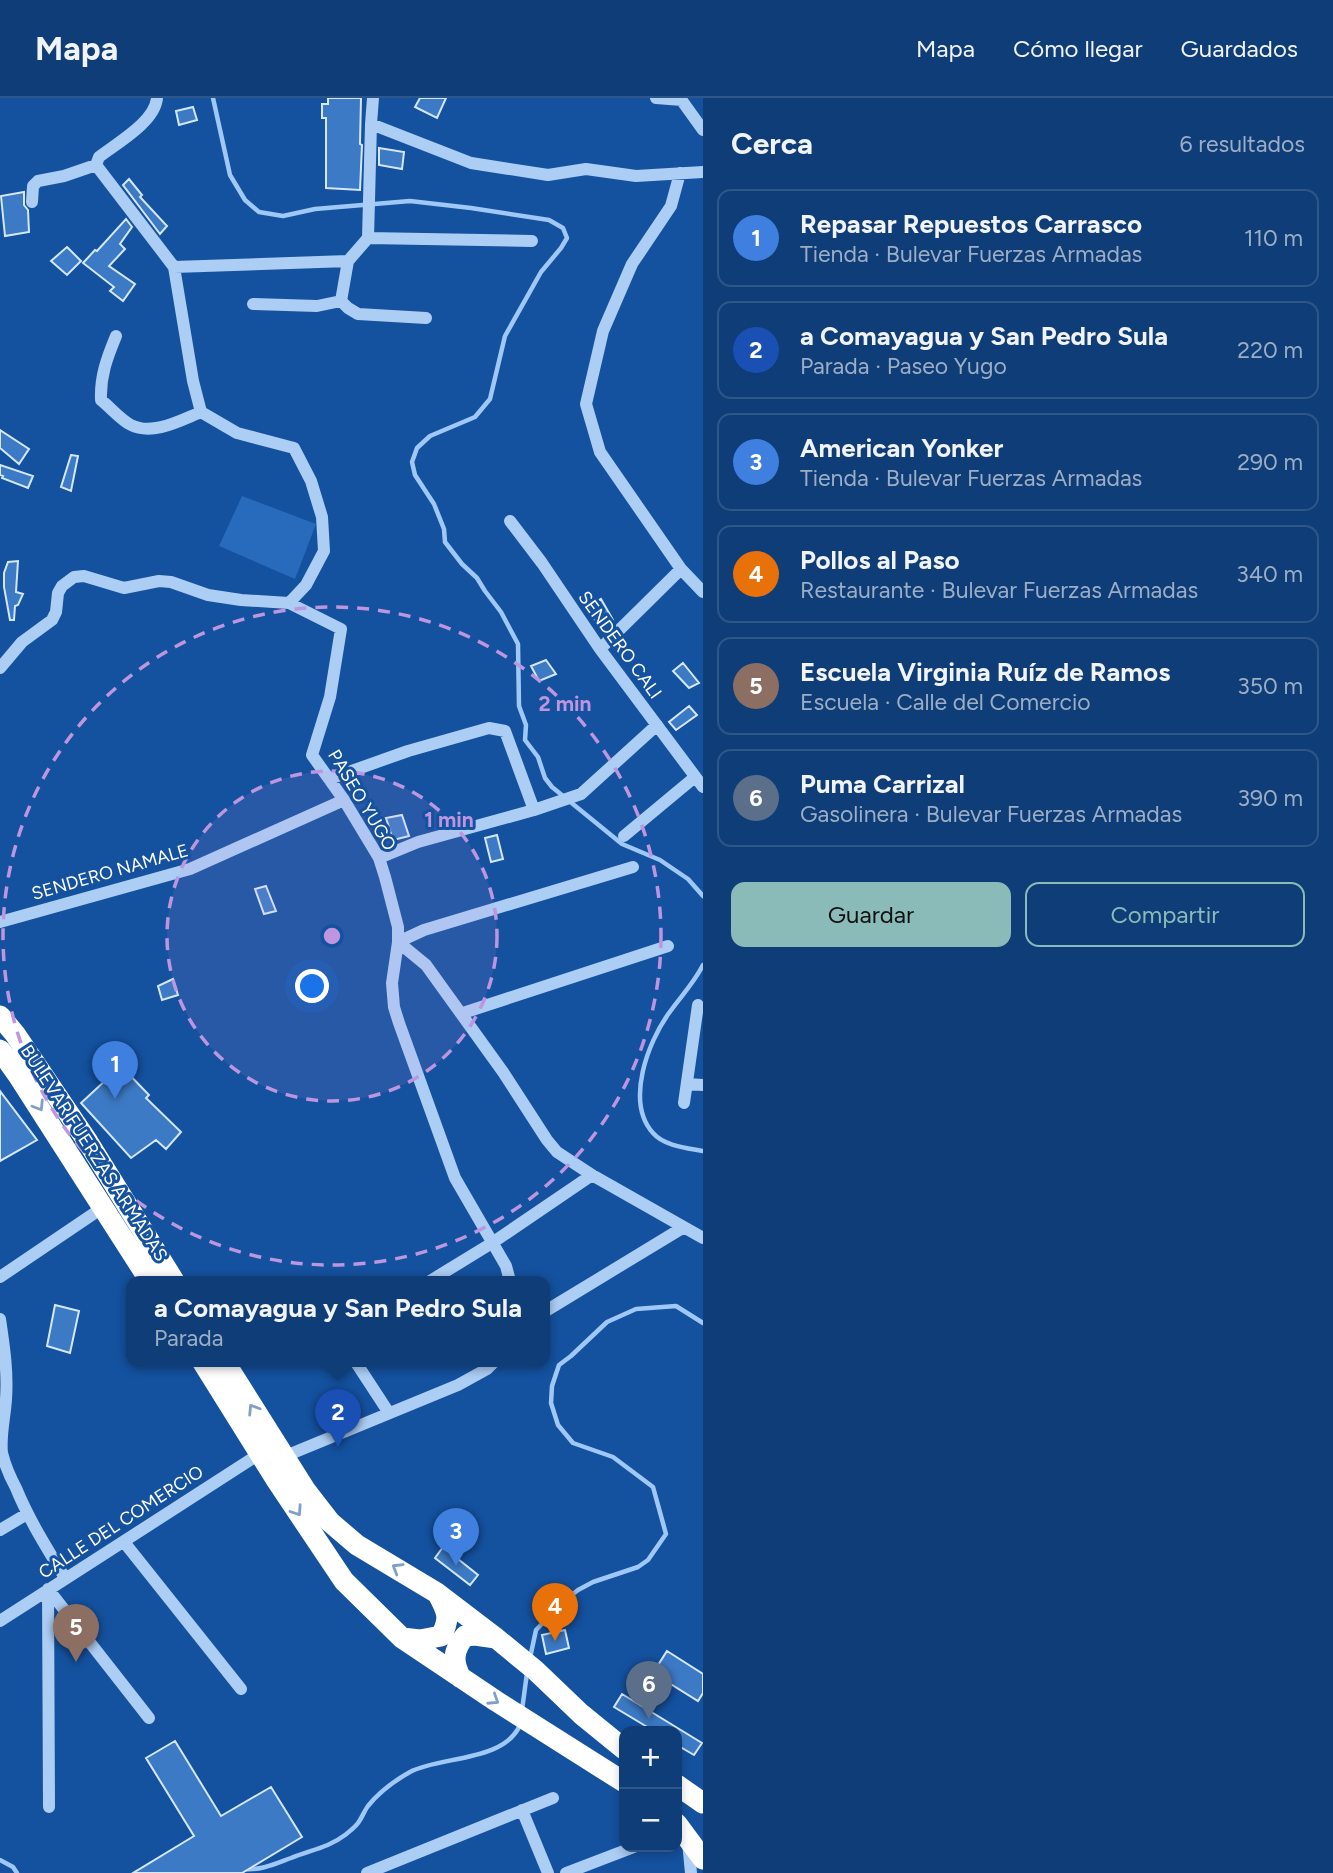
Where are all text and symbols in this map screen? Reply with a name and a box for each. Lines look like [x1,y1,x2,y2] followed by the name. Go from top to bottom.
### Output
[35,29,118,68] text: Mapa
[916,34,975,63] text: Mapa
[1013,34,1143,63] text: Cómo llegar
[1181,34,1298,63] text: Guardados
[731,125,813,162] text: Cerca
[1179,130,1305,158] text: 6 resultados
[800,208,1142,240] text: Repasar Repuestos Carrasco
[751,224,761,252] text: 1
[1244,224,1303,252] text: 110 m
[800,240,1142,268] text: Tienda · Bulevar Fuerzas Armadas
[800,320,1168,352] text: a Comayagua y San Pedro Sula
[749,336,763,364] text: 2
[1237,336,1303,364] text: 220 m
[800,352,1007,380] text: Parada · Paseo Yugo
[800,432,1003,464] text: American Yonker
[750,448,762,476] text: 3
[1237,448,1303,476] text: 290 m
[800,464,1142,492] text: Tienda · Bulevar Fuerzas Armadas
[800,544,960,576] text: Pollos al Paso
[749,560,763,588] text: 4
[1236,560,1303,588] text: 340 m
[800,576,1198,604] text: Restaurante · Bulevar Fuerzas Armadas
[574,587,666,703] street label: SENDERO CALI
[800,656,1170,688] text: Escuela Virginia Ruíz de Ramos
[749,672,763,700] text: 5
[1237,672,1303,700] text: 350 m
[800,688,1091,716] text: Escuela · Calle del Comercio
[539,691,591,716] text: 2 min
[323,745,401,855] street label: PASEO YUGO
[800,768,965,800] text: Puma Carrizal
[749,784,763,812] text: 6
[1237,784,1303,812] text: 390 m
[800,800,1182,828] text: Gasolinera · Bulevar Fuerzas Armadas
[424,807,474,832] text: 1 min
[29,839,191,905] street label: SENDERO NAMALE
[731,882,1011,947] button: Guardar
[1025,882,1305,947] button: Compartir
[320,924,344,948] centre of rings
[295,969,329,1003] your location
[16,1041,172,1265] street label: BULEVAR FUERZAS ARMADAS
[92,1041,138,1099] pin: 1
[30,1099,43,1112] one-way arrow
[126,1276,550,1367] popup
[154,1292,522,1324] text: a Comayagua y San Pedro Sula
[154,1324,224,1352] text: Parada
[315,1389,361,1447] pin: 2
[249,1404,262,1417] one-way arrow
[35,1461,207,1583] street label: CALLE DEL COMERCIO
[289,1503,301,1516] one-way arrow
[433,1508,479,1566] pin: 3
[392,1563,405,1576] one-way arrow
[532,1583,578,1641] pin: 4
[53,1604,99,1662] pin: 5
[626,1661,672,1719] pin: 6
[486,1691,499,1704] one-way arrow
[619,1726,682,1852] map controls
[619,1726,682,1789] button: +
[619,1789,682,1852] button: −

